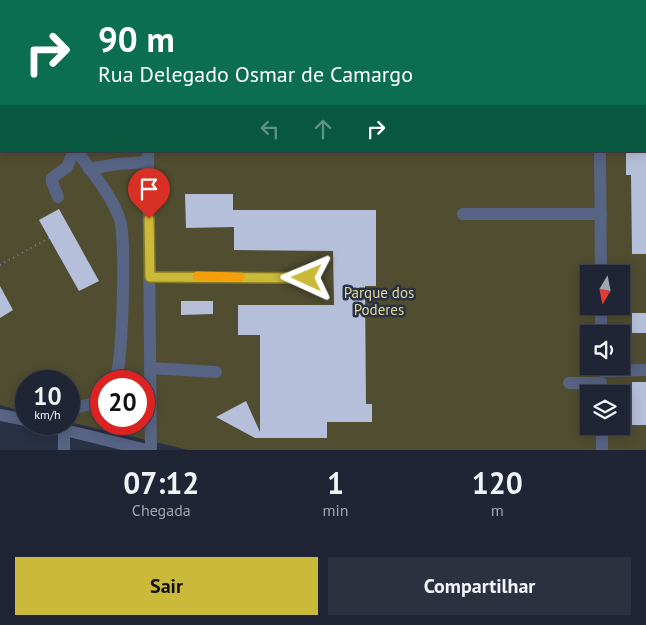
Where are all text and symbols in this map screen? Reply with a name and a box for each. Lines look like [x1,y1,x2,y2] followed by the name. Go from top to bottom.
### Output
[98,16,175,62] text: 90 m
[15,20,80,85] icon: right
[98,60,413,88] text: Rua Delegado Osmar de Camargo
[256,115,284,143] icon: left
[309,115,337,143] icon: ahead
[362,115,390,143] icon: right
[128,168,170,219] pin
[135,175,163,203] icon: arrive
[280,251,332,303] position arrow
[580,265,630,315] north arrow
[580,265,630,435] map controls
[344,283,414,319] park label: Parque dos Poderes
[580,325,630,375] button: sound
[90,370,155,435] speed limit sign: 20
[33,380,62,412] text: 10
[580,385,630,435] button: layers
[34,407,61,422] text: km/h
[123,463,199,502] text: 07:12
[327,463,344,502] text: 1
[472,463,523,502] text: 120
[132,500,191,520] text: Chegada
[323,500,349,520] text: min
[491,500,504,520] text: m
[15,557,318,615] button: Sair
[328,557,631,615] button: Compartilhar

